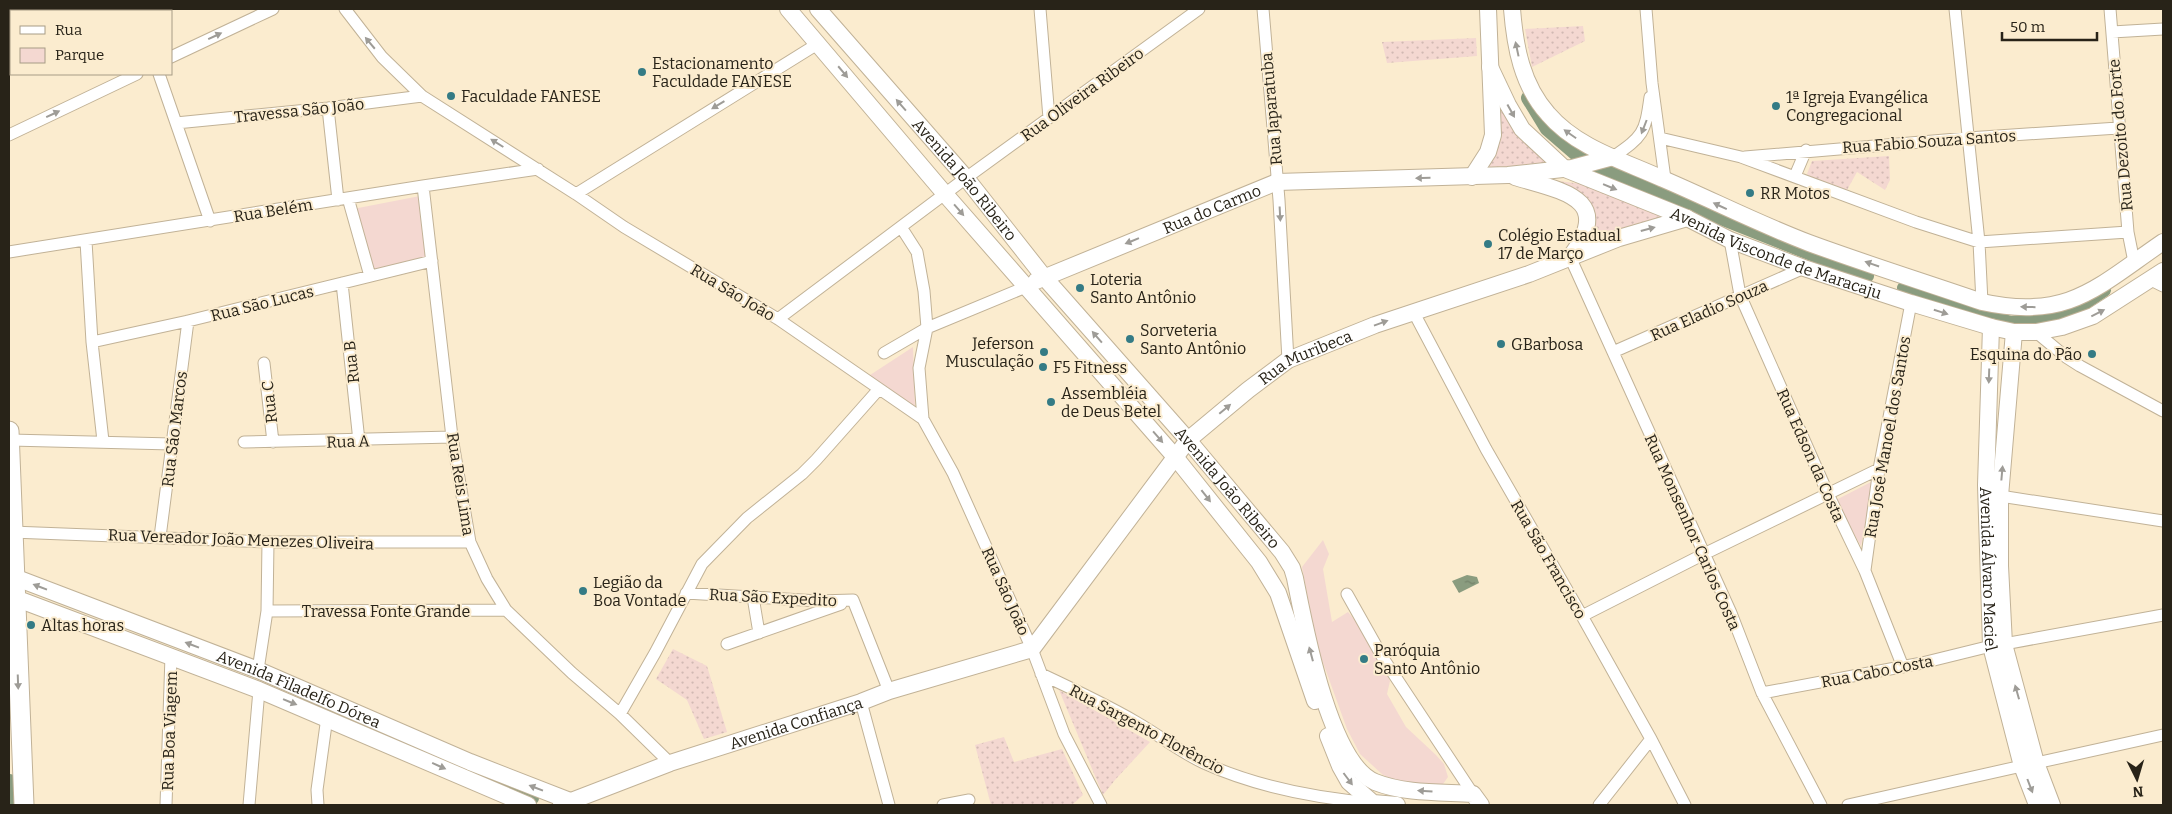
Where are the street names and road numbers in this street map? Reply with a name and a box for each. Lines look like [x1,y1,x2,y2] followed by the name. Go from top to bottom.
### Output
[1017,44,1147,145] street label: Rua Oliveira Ribeiro
[1257,52,1286,166] street label: Rua Japaratuba
[2104,58,2137,212] street label: Rua Dezoito do Forte
[233,94,365,127] street label: Travessa São João
[908,115,1021,245] street label: Avenida João Ribeiro
[1841,126,2017,157] street label: Rua Fabio Souza Santos
[1160,181,1264,238] street label: Rua do Carmo
[232,195,314,226] street label: Rua Belém
[1668,203,1884,303] street label: Avenida Visconde de Maracaju
[687,260,778,325] street label: Rua São João
[1647,276,1771,345] street label: Rua Eladio Souza
[209,282,316,325] street label: Rua São Lucas
[1255,326,1355,389] street label: Rua Muribeca
[1860,335,1915,540] street label: Rua José Manoel dos Santos
[340,340,363,384] street label: Rua B
[158,370,191,488] street label: Rua São Marcos
[258,380,281,424] street label: Rua C
[1773,386,1849,525] street label: Rua Edson da Costa
[1171,423,1284,552] street label: Avenida João Ribeiro
[326,431,371,452] street label: Rua A
[443,431,478,537] street label: Rua Reis Lima
[1641,431,1745,633] street label: Rua Monsenhor Carlos Costa
[1976,487,2001,654] street label: Avenida Álvaro Maciel
[1507,496,1590,622] street label: Rua São Francisco
[108,525,375,554] street label: Rua Vereador João Menezes Oliveira
[978,544,1033,638] street label: Rua São João
[709,585,837,610] street label: Rua São Expedito
[302,602,470,621] street label: Travessa Fonte Grande
[214,646,384,732] street label: Avenida Filadelfo Dórea
[1819,651,1935,692] street label: Rua Cabo Costa
[158,671,181,791] street label: Rua Boa Viagem
[1066,681,1227,778] street label: Rua Sargento Florêncio
[727,693,865,753] street label: Avenida Confiança

